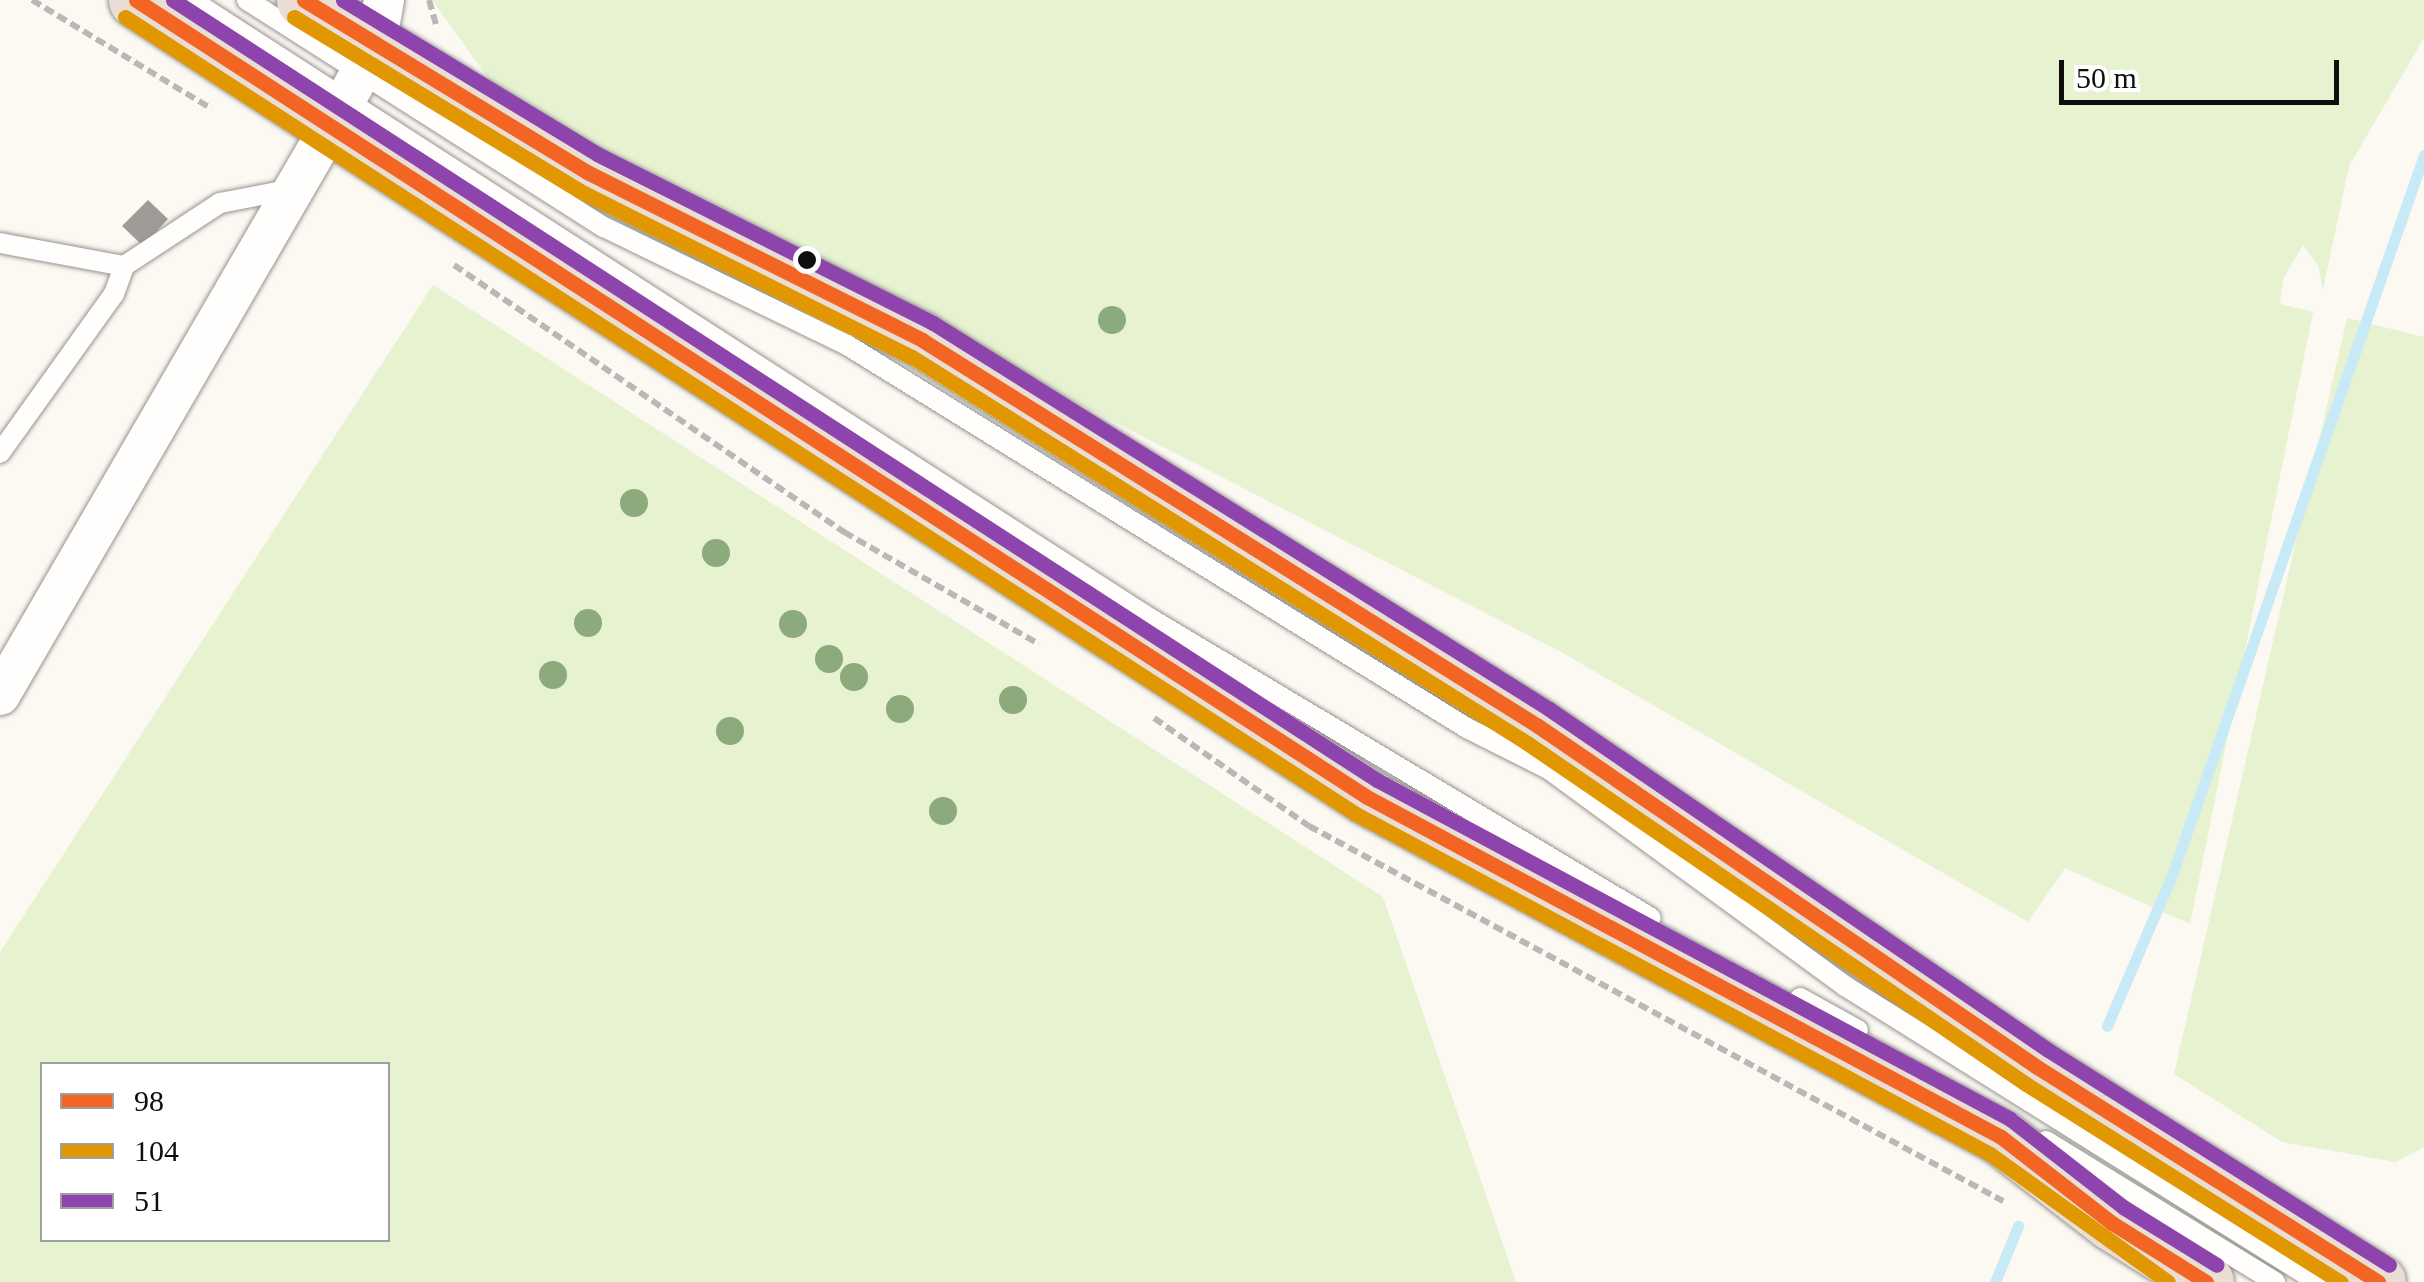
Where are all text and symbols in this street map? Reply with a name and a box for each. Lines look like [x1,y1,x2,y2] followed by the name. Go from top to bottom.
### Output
[2064,40,2344,102] scale bar
[2076,61,2137,94] text: 50 m
[797,250,817,270] unlabelled marker
[40,1062,390,1242] legend
[134,1084,164,1117] text: 98
[134,1134,179,1167] text: 104
[134,1184,164,1217] text: 51

